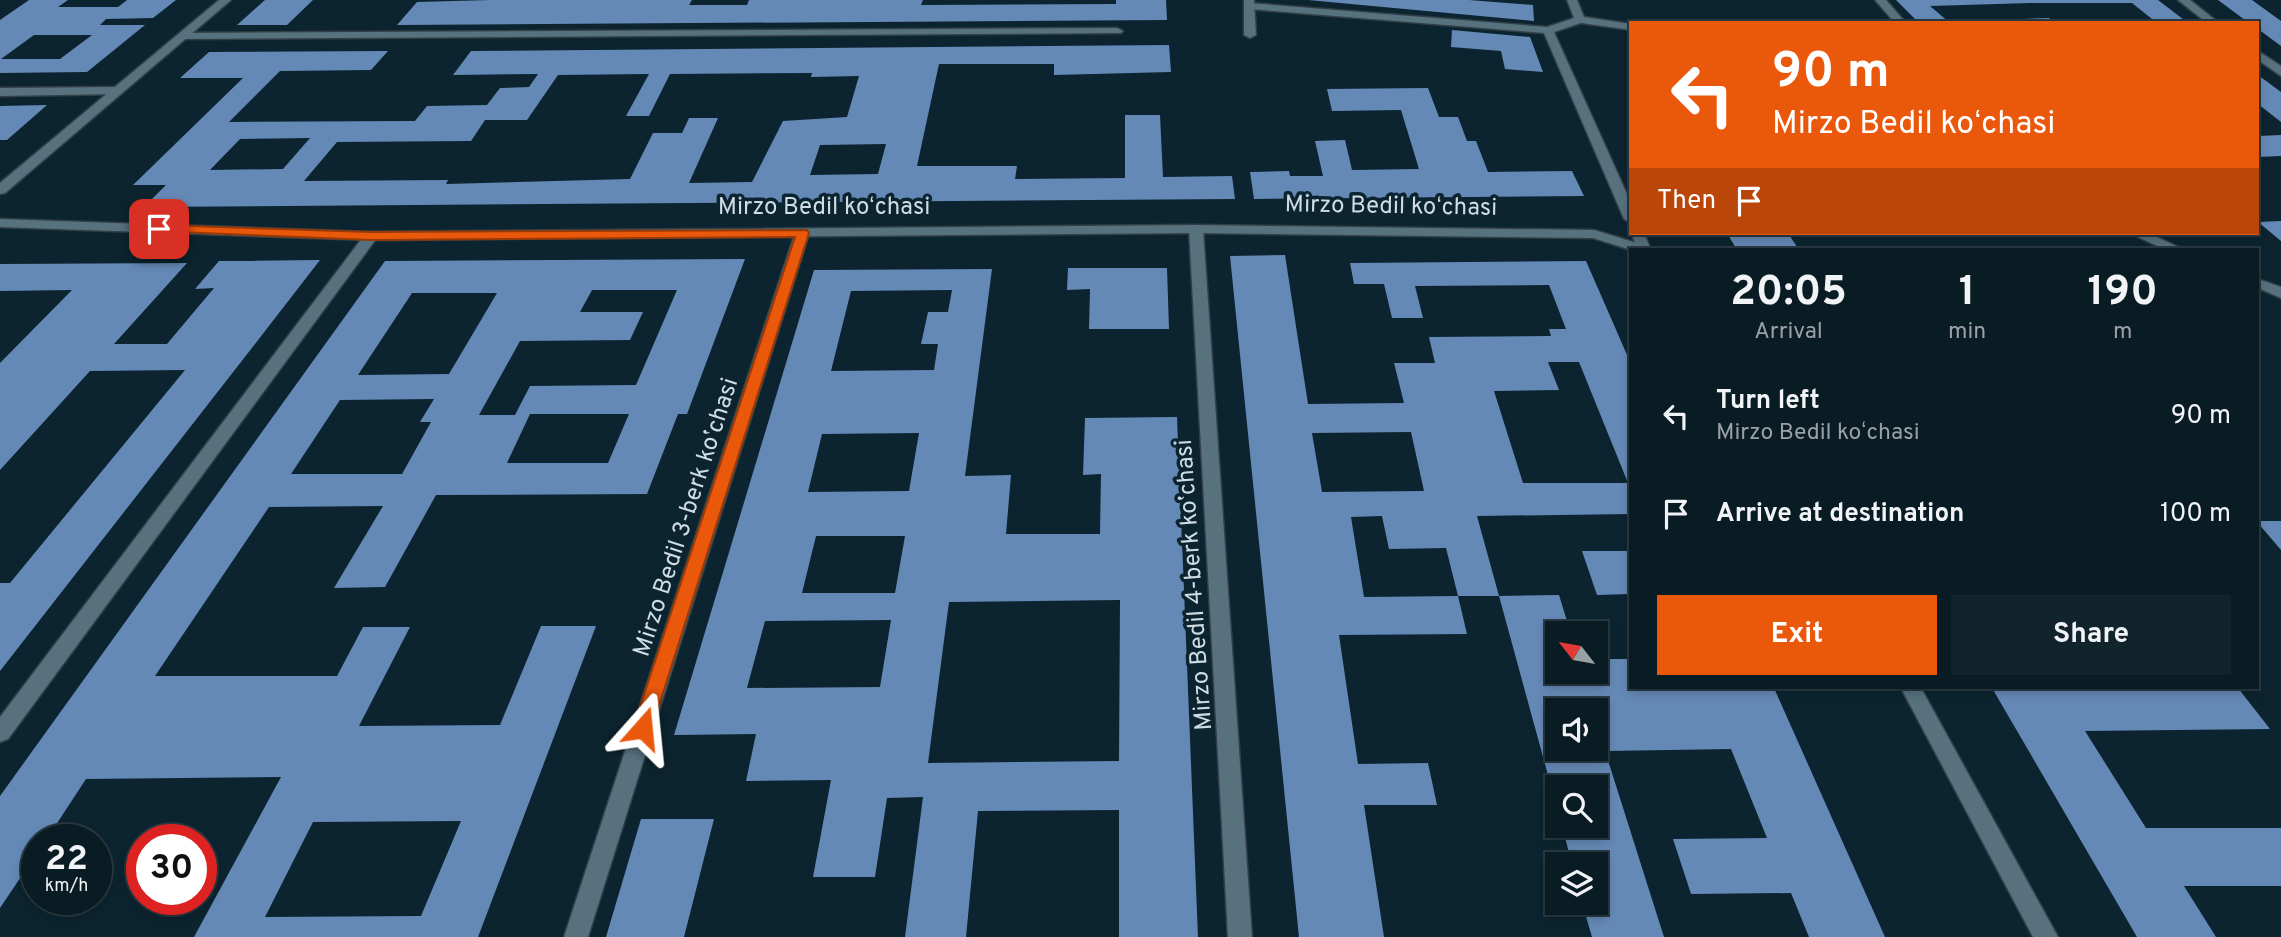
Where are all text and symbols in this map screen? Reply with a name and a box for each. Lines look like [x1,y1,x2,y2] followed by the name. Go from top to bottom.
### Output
[1772,43,1890,105] text: 90 m
[1657,49,1748,140] icon: left
[1772,105,2055,145] text: Mirzo Bedil koʻchasi
[1730,182,1768,220] icon: arrive
[1657,185,1716,218] text: Then
[1284,190,1497,224] street label: Mirzo Bedil koʻchasi
[718,193,930,223] street label: Mirzo Bedil koʻchasi
[129,199,189,259] pin
[140,210,178,248] icon: arrive
[1730,267,1847,320] text: 20:05
[1959,267,1976,320] text: 1
[2087,267,2158,320] text: 190
[1754,318,1823,347] text: Arrival
[1948,318,1986,347] text: min
[2113,318,2132,347] text: m
[628,375,746,661] street label: Mirzo Bedil 3-berk koʼchasi
[1716,385,1820,418] text: Turn left
[1657,397,1695,435] icon: left
[2171,400,2231,433] text: 90 m
[1716,419,1920,448] text: Mirzo Bedil koʻchasi
[1170,438,1220,731] street label: Mirzo Bedil 4-berk koʼchasi
[1657,495,1695,533] icon: arrive
[1716,498,1964,531] text: Arrive at destination
[2160,498,2231,531] text: 100 m
[1657,595,1937,675] button: Exit
[1951,595,2231,675] button: Share
[1545,621,1608,684] north arrow
[1545,621,1608,915] map controls
[606,691,680,765] position arrow
[1545,698,1608,761] button: sound
[1545,775,1608,838] button: search
[126,824,217,915] speed limit sign: 30
[45,838,88,882] text: 22
[1545,852,1608,915] button: layers
[45,875,88,898] text: km/h

